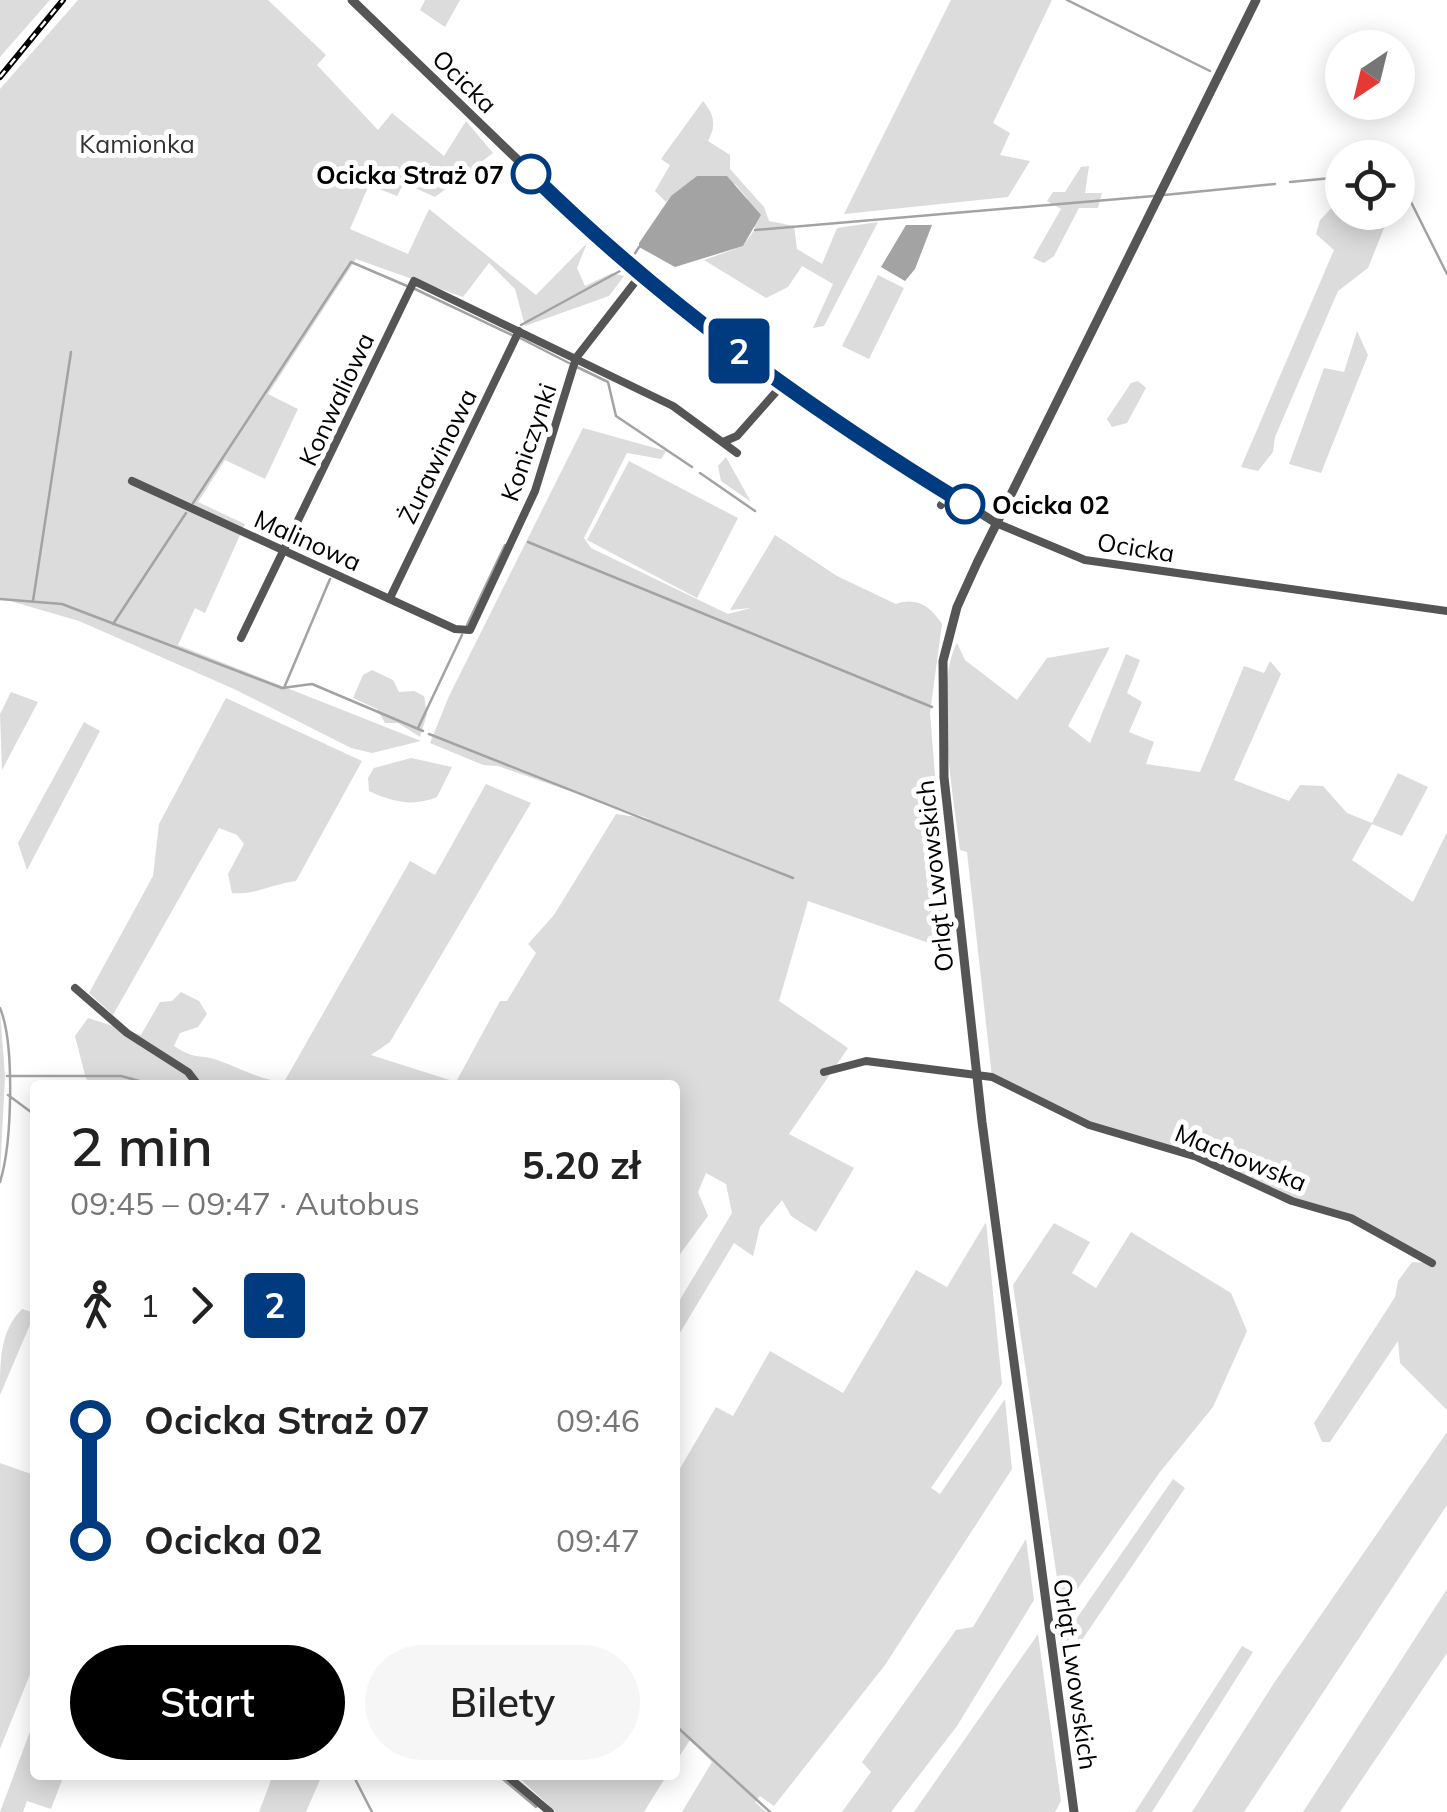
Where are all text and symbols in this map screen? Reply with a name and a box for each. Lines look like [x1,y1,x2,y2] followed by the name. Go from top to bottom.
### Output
[1325,30,1415,120] north arrow
[1325,30,1415,230] map controls
[426,43,504,119] street label: Ocicka
[79,128,195,159] park label: Kamionka
[1325,140,1415,230] button: locate
[512,155,550,193] marker: Ocicka Straż 07
[316,159,504,190] place label: Ocicka Straż 07
[706,318,772,384] line badge: 2
[292,328,380,470] street label: Konwaliowa
[728,329,750,373] text: 2
[493,379,563,505] street label: Koniczynki
[391,384,483,528] street label: Żurawinowa
[946,485,984,523] marker: Ocicka 02
[992,489,1109,520] place label: Ocicka 02
[250,503,366,577] street label: Malinowa
[1095,526,1177,568] street label: Ocicka
[909,779,959,973] street label: Orląt Lwowskich
[70,1111,213,1180] text: 2 min
[1171,1117,1311,1197] street label: Machowska
[522,1141,640,1189] text: 5.20 zł
[70,1183,420,1223] text: 09:45 – 09:47 · Autobus
[70,1278,125,1333] icon: walk
[174,1278,229,1333] icon: forward
[264,1283,285,1327] text: 2
[140,1285,159,1325] text: 1
[144,1396,430,1444] text: Ocicka Straż 07
[556,1400,640,1440] text: 09:46
[144,1516,323,1564] text: Ocicka 02
[556,1520,640,1560] text: 09:47
[1047,1577,1105,1771] street label: Orląt Lwowskich
[70,1645,345,1760] button: Start
[365,1645,640,1760] button: Bilety

